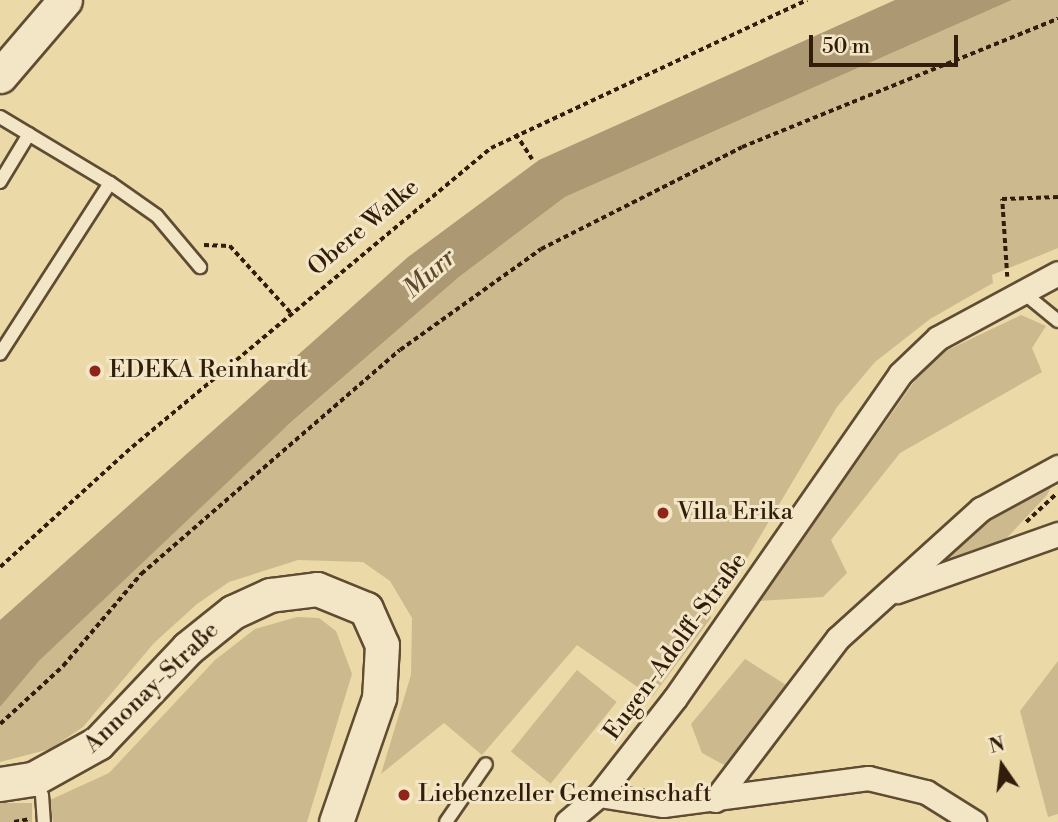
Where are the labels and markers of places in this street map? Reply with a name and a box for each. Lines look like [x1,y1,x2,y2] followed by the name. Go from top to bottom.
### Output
[109,357,308,385] place label: EDEKA Reinhardt
[87,363,103,379] marker: EDEKA Reinhardt
[677,499,793,527] place label: Villa Erika
[655,505,671,521] marker: Villa Erika
[418,781,711,809] place label: Liebenzeller Gemeinschaft
[396,787,412,803] marker: Liebenzeller Gemeinschaft

